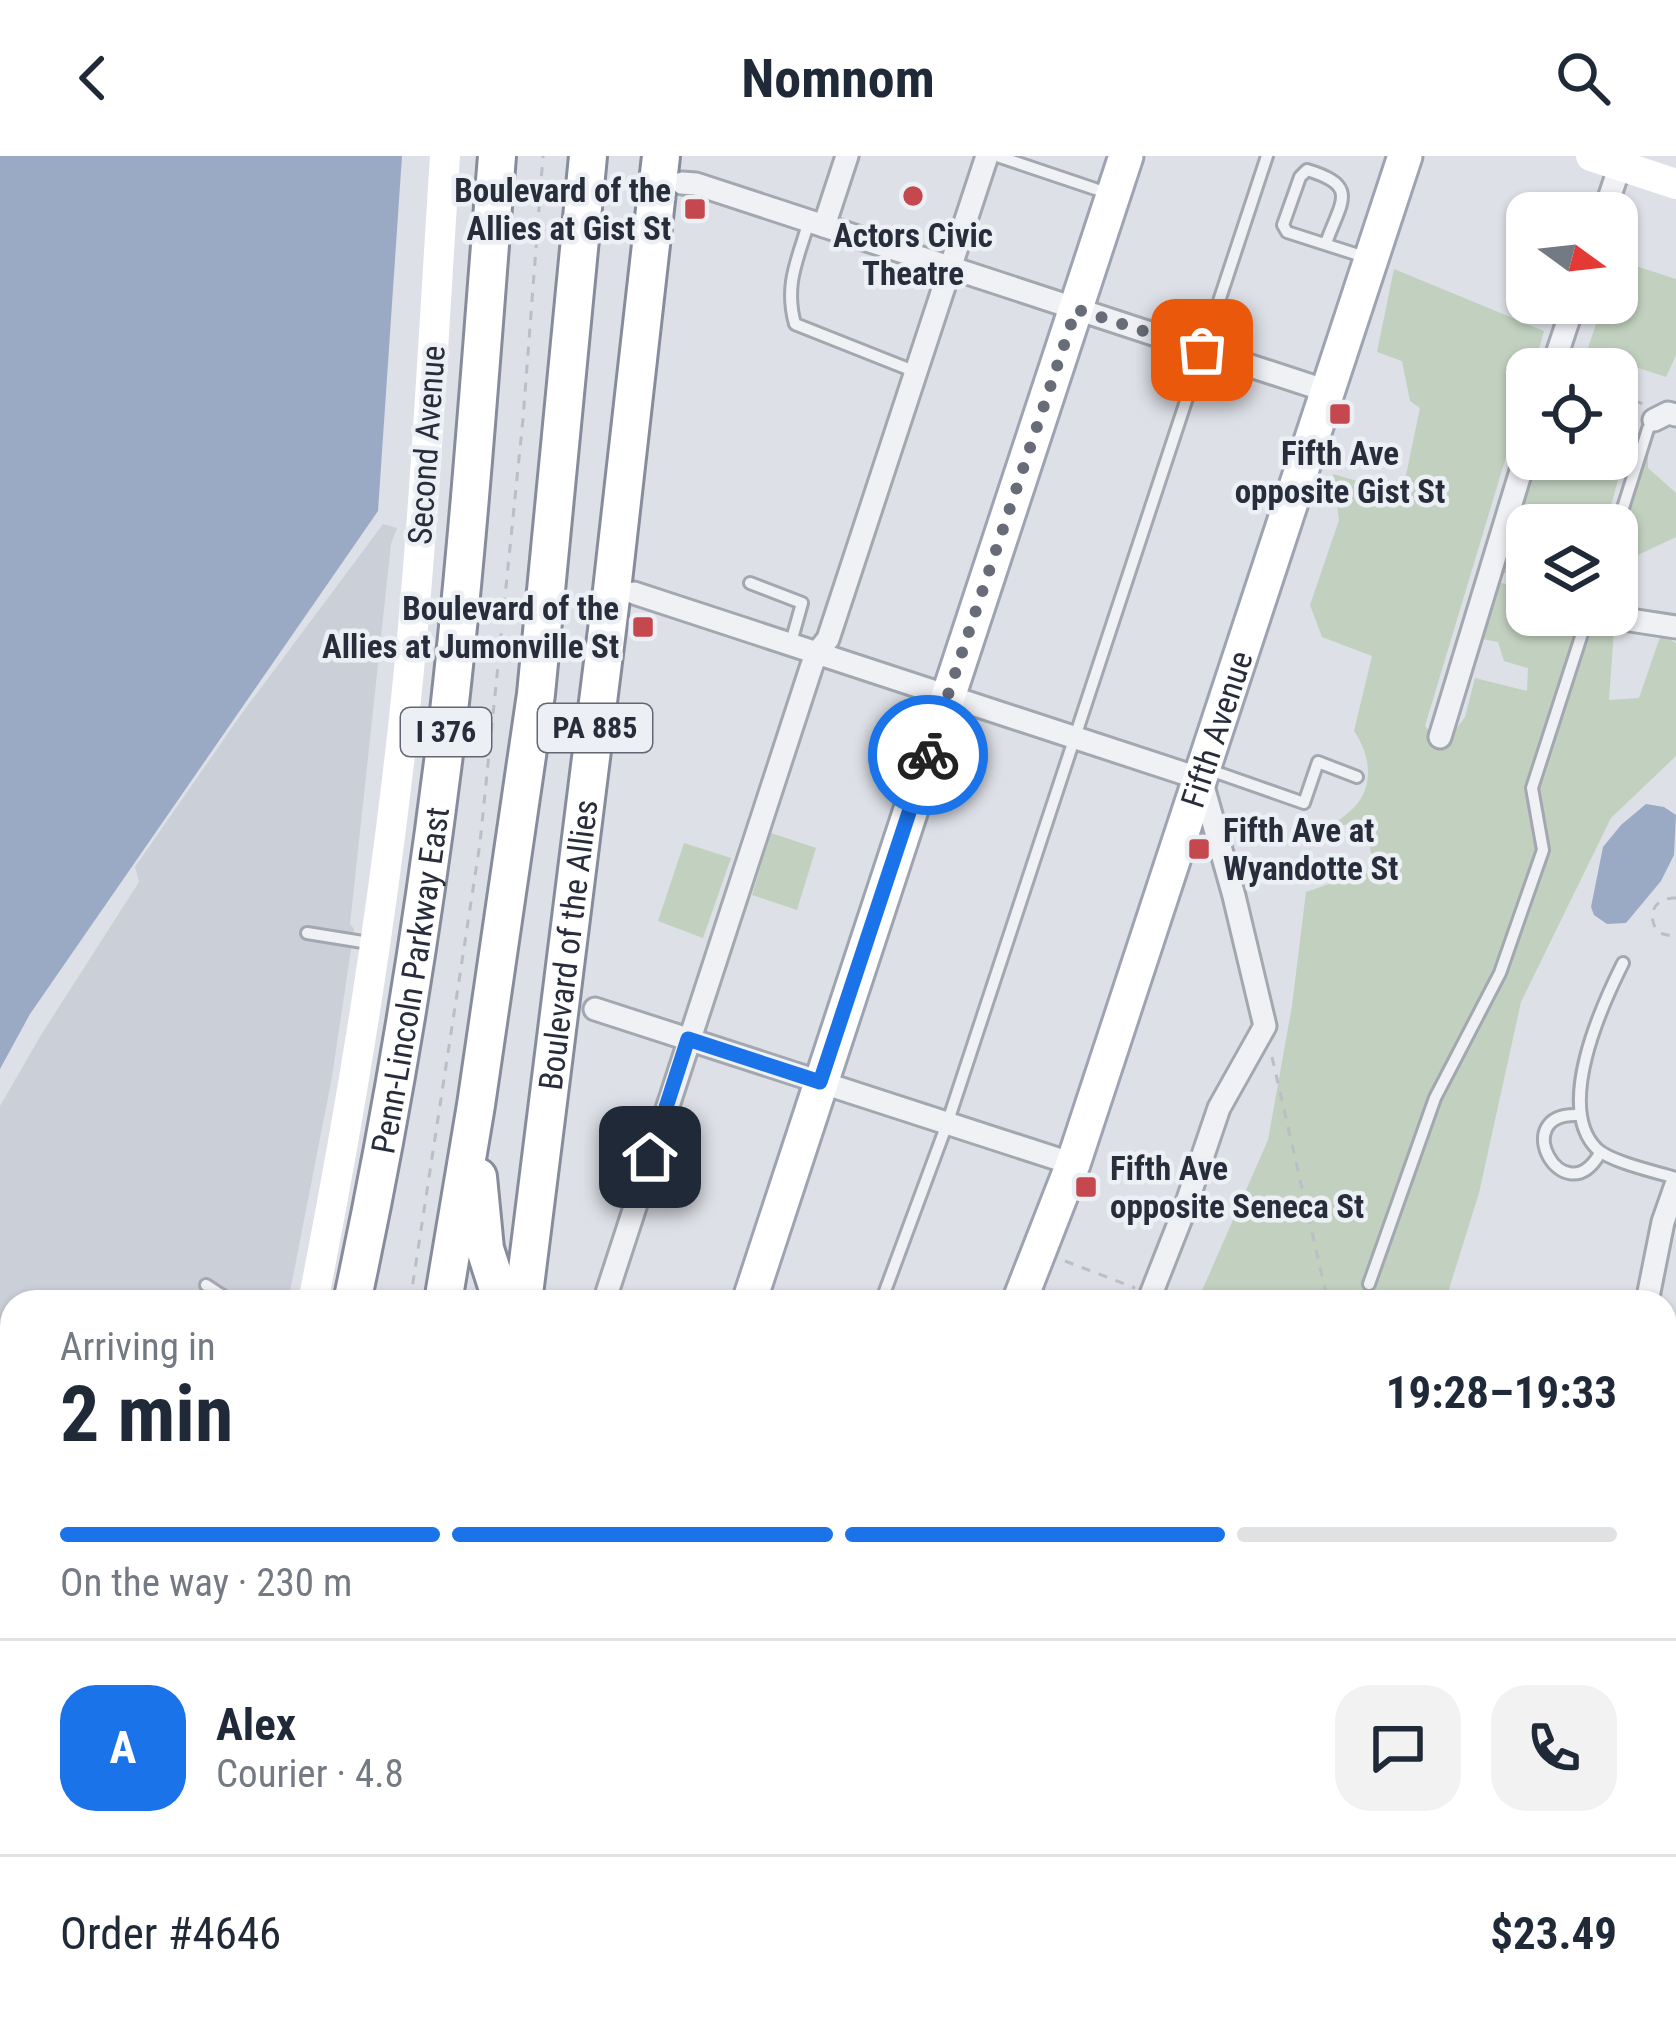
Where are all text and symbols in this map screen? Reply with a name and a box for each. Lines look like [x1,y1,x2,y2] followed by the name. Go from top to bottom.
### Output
[60,45,126,111] icon: back
[1550,45,1616,111] icon: search
[741,47,935,110] text: Nomnom
[454,171,671,248] place label: Boulevard of the Allies at Gist St
[900,183,926,209] marker: Actors Civic Theatre
[1506,192,1638,324] north arrow
[1506,192,1638,636] map controls
[682,196,708,222] marker: Boulevard of the Allies at Gist St
[833,216,993,293] place label: Actors Civic Theatre
[1151,299,1253,401] pin
[1169,317,1235,383] icon: bag
[400,344,453,546] street label: Second Avenue
[1506,348,1638,480] button: locate
[1327,401,1353,427] marker: Fifth Ave opposite Gist St
[1235,434,1445,511] place label: Fifth Ave opposite Gist St
[1506,504,1638,636] button: layers
[322,589,619,666] place label: Boulevard of the Allies at Jumonville St
[630,614,656,640] marker: Boulevard of the Allies at Jumonville St
[1173,646,1261,812] street label: Fifth Avenue
[868,695,988,815] courier
[538,704,652,752] road number: PA 885
[401,708,491,756] road number: I 376
[895,722,961,788] icon: bike
[531,797,606,1092] street label: Boulevard of the Allies
[363,805,457,1157] street label: Penn-Lincoln Parkway East
[1223,811,1398,888] place label: Fifth Ave at Wyandotte St
[1186,836,1212,862] marker: Fifth Ave at Wyandotte St
[599,1106,701,1208] pin
[617,1124,683,1190] icon: home
[1110,1149,1364,1226] place label: Fifth Ave opposite Seneca St
[1073,1174,1099,1200] marker: Fifth Ave opposite Seneca St
[60,1324,216,1370] text: Arriving in
[1386,1366,1617,1419] text: 19:28–19:33
[60,1369,233,1460] text: 2 min
[60,1560,352,1606] text: On the way · 230 m
[1335,1685,1461,1811] button: chat
[1491,1685,1617,1811] button: phone
[216,1698,296,1751] text: Alex
[110,1721,136,1774] text: A
[216,1751,404,1797] text: Courier · 4.8
[60,1907,281,1960] text: Order #4646
[1490,1907,1617,1960] text: $23.49

